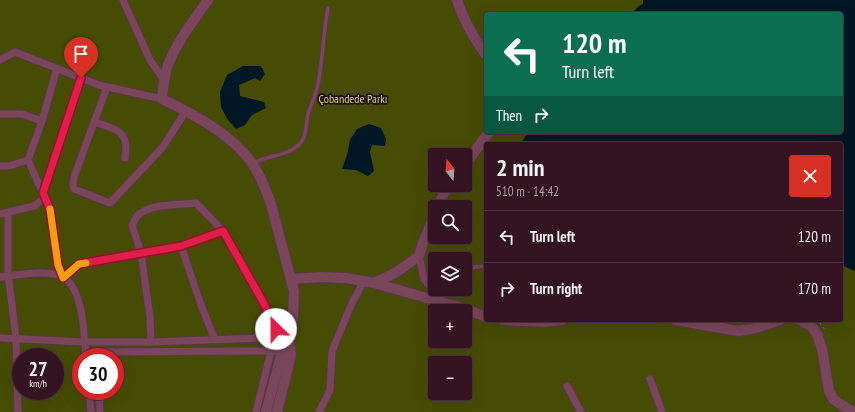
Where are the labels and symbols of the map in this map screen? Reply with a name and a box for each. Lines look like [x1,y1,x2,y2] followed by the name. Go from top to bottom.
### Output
[64,37,98,78] pin
[319,91,387,106] park label: Çobandede Parkı
[428,148,472,192] north arrow
[255,308,297,350] position arrow
[72,348,124,400] speed limit sign: 30

